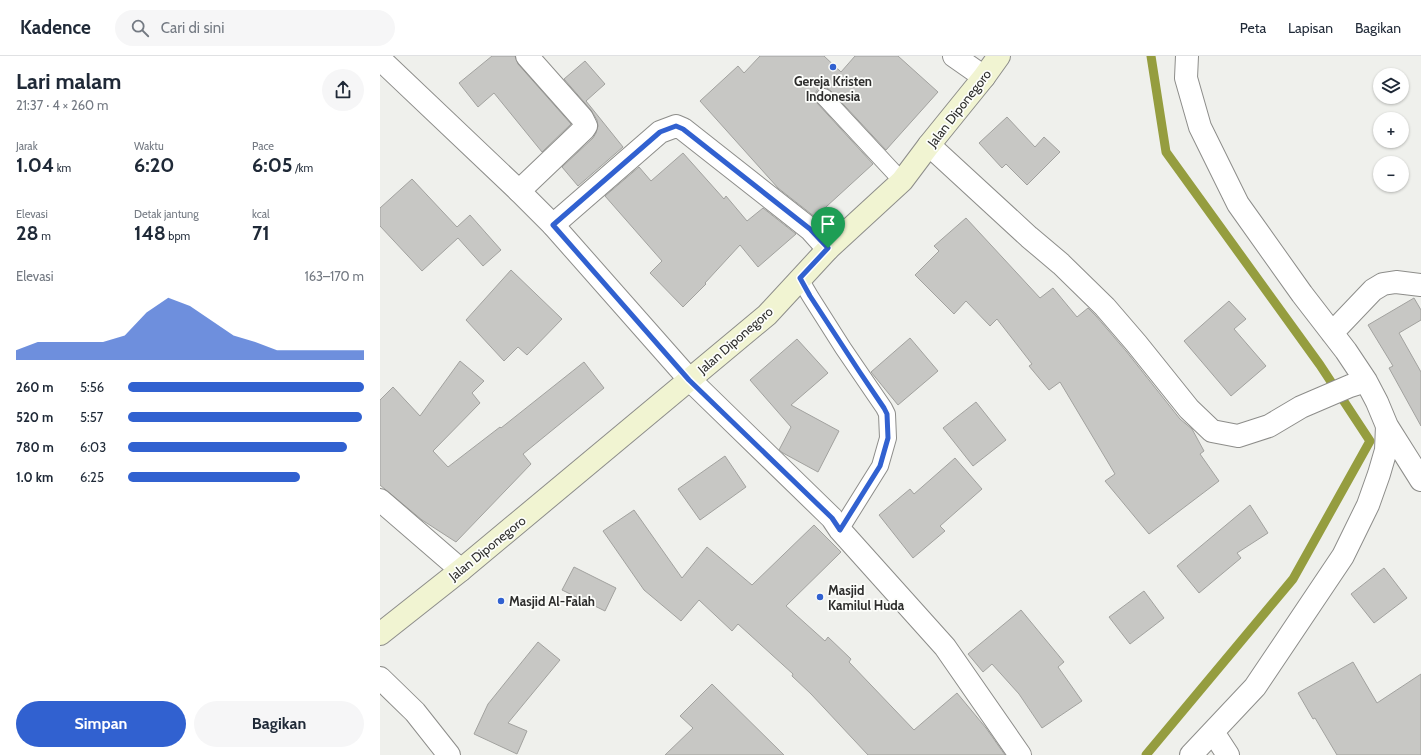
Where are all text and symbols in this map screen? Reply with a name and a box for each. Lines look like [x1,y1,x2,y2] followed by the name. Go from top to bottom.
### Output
[115,10,395,46] search box
[20,16,91,39] text: Kadence
[129,17,151,39] icon: search
[161,19,224,37] text: Cari di sini
[1240,19,1266,37] text: Peta
[1288,19,1333,37] text: Lapisan
[1355,19,1401,37] text: Bagikan
[828,62,838,72] marker: Gereja Kristen Indonesia
[923,66,994,151] street label: Jalan Diponegoro
[16,68,121,95] text: Lari malam
[1373,68,1409,192] map controls
[1373,68,1409,104] button: layers
[322,69,364,111] button: share
[794,73,872,104] place label: Gereja Kristen Indonesia
[16,97,109,113] text: 21:37 · 4 × 260 m
[1373,112,1409,148] button: +
[16,139,38,153] text: Jarak
[134,139,164,153] text: Waktu
[252,139,274,153] text: Pace
[16,153,54,177] text: 1.04
[134,153,174,177] text: 6:20
[252,153,293,177] text: 6:05
[1373,156,1409,192] button: −
[54,161,71,175] text: km
[293,161,313,175] text: /km
[16,207,48,221] text: Elevasi
[134,207,199,221] text: Detak jantung
[252,207,270,221] text: kcal
[811,207,845,248] pin
[817,213,839,235] icon: arrive
[16,221,39,245] text: 28
[134,221,166,245] text: 148
[252,221,270,245] text: 71
[39,229,51,243] text: m
[166,229,190,243] text: bpm
[16,268,54,284] text: Elevasi
[304,268,364,284] text: 163–170 m
[693,303,776,378] street label: Jalan Diponegoro
[16,379,54,395] text: 260 m
[80,379,104,395] text: 5:56
[16,409,53,425] text: 520 m
[80,409,103,425] text: 5:57
[16,439,54,455] text: 780 m
[80,439,106,455] text: 6:03
[16,469,53,485] text: 1.0 km
[80,469,104,485] text: 6:25
[445,512,529,584] street label: Jalan Diponegoro
[828,582,905,613] place label: Masjid Kamilul Huda
[815,592,825,602] marker: Masjid Kamilul Huda
[509,593,595,609] place label: Masjid Al-Falah
[496,596,506,606] marker: Masjid Al-Falah
[16,701,186,747] button: Simpan
[194,701,364,747] button: Bagikan

